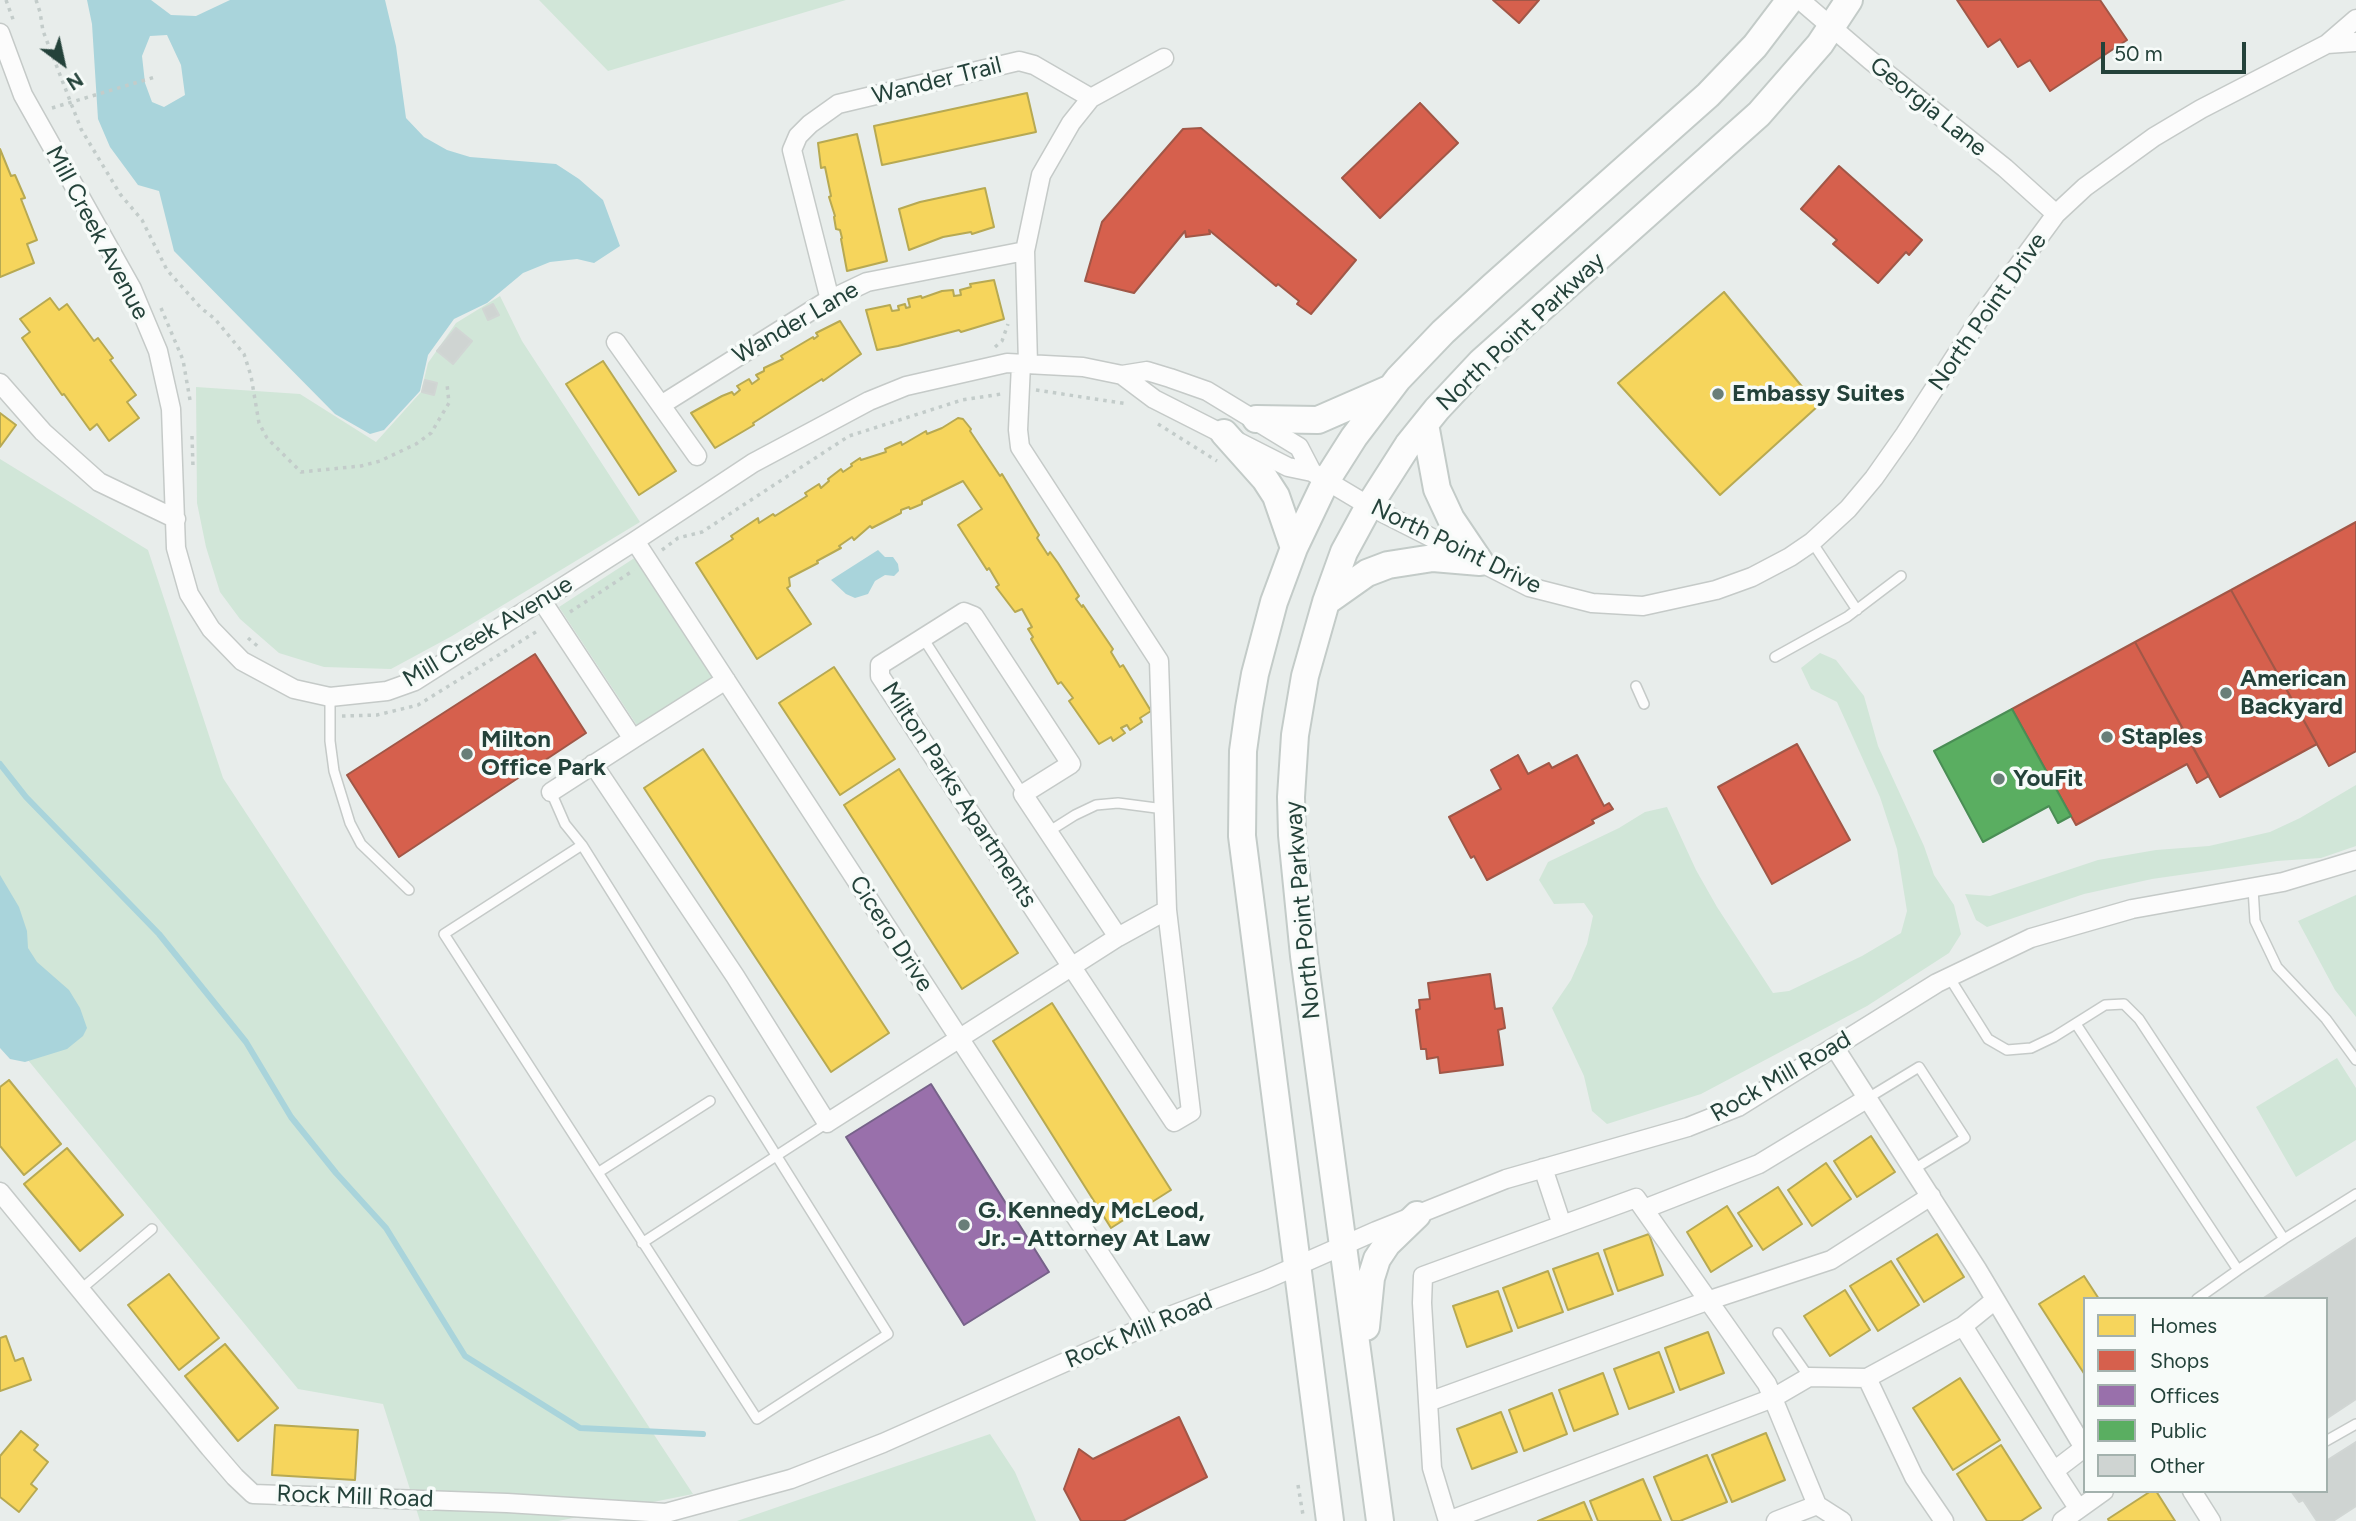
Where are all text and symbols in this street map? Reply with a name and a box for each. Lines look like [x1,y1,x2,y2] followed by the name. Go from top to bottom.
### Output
[28,28,98,98] north arrow
[2104,28,2249,72] scale bar
[2114,41,2163,66] text: 50 m
[869,51,1005,111] street label: Wander Trail
[1864,51,1992,163] street label: Georgia Lane
[62,67,87,95] text: N
[39,141,155,325] street label: Mill Creek Avenue
[1923,228,2053,396] street label: North Point Drive
[1431,247,1611,417] street label: North Point Parkway
[728,275,864,371] street label: Wander Lane
[1732,380,1904,408] place label: Embassy Suites
[1710,386,1726,402] marker: Embassy Suites
[1366,493,1546,601] street label: North Point Drive
[398,570,578,694] street label: Mill Creek Avenue
[2240,665,2346,721] place label: American Backyard
[875,677,1043,913] street label: Milton Parks Apartments
[2218,685,2234,701] marker: American Backyard
[2121,723,2203,751] place label: Staples
[481,726,606,782] place label: Milton Office Park
[2099,729,2115,745] marker: Staples
[459,746,475,762] marker: Milton Office Park
[2013,765,2083,793] place label: YouFit
[1991,771,2007,787] marker: YouFit
[1279,799,1327,1021] street label: North Point Parkway
[843,871,939,997] street label: Cicero Drive
[1706,1025,1856,1129] street label: Rock Mill Road
[978,1197,1211,1253] place label: G. Kennedy McLeod, Jr. - Attorney At Law
[956,1217,972,1233] marker: G. Kennedy McLeod, Jr. - Attorney At Law
[1061,1287,1217,1375] street label: Rock Mill Road
[2083,1297,2328,1493] legend
[2150,1313,2217,1338] text: Homes
[2150,1348,2209,1373] text: Shops
[2150,1383,2219,1408] text: Offices
[2150,1418,2207,1443] text: Public
[2150,1453,2205,1478] text: Other
[276,1480,434,1514] street label: Rock Mill Road

